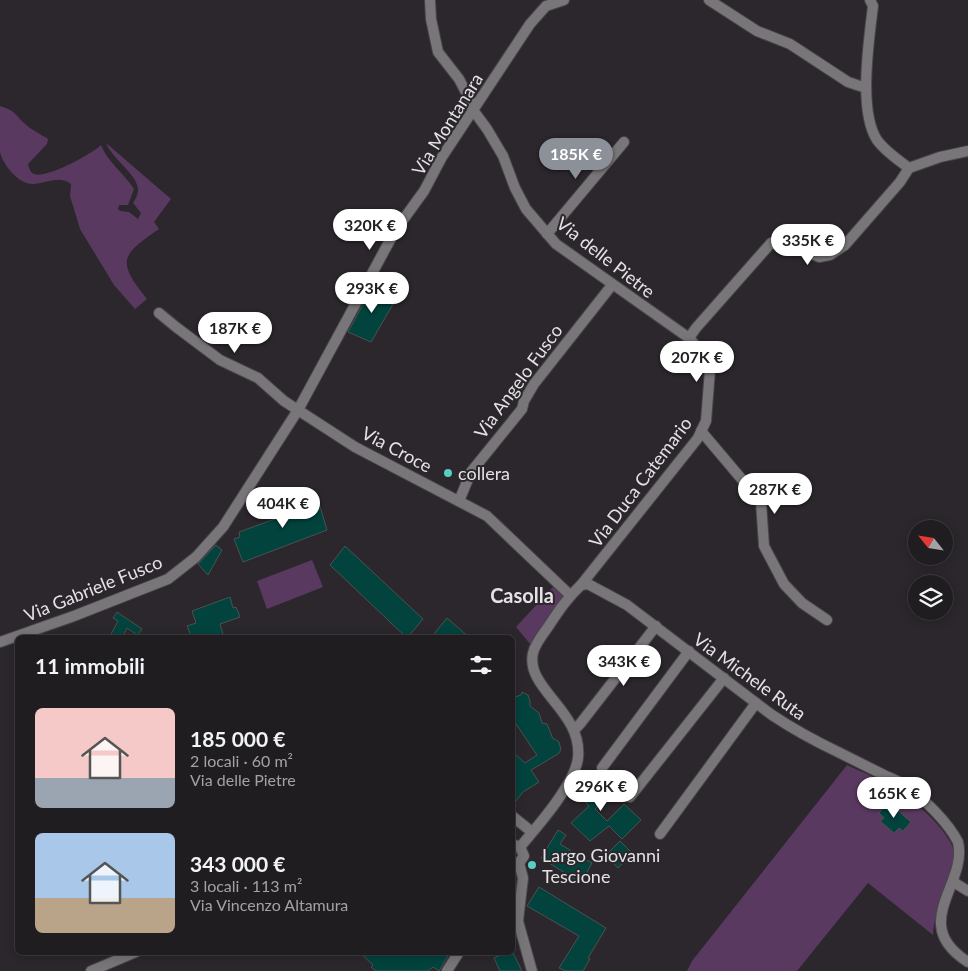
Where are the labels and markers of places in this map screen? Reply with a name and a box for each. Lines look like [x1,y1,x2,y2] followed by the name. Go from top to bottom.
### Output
[535,138,617,180] pin: 185K €
[329,208,411,251] pin: 320K €
[767,224,849,266] pin: 335K €
[331,272,413,314] pin: 293K €
[194,312,276,354] pin: 187K €
[656,340,738,383] pin: 207K €
[458,462,510,484] place label: collera
[442,467,454,479] marker: collera
[734,472,816,515] pin: 287K €
[242,486,324,529] pin: 404K €
[583,644,665,687] pin: 343K €
[560,770,642,812] pin: 296K €
[853,776,935,819] pin: 165K €
[542,844,660,887] place label: Largo Giovanni Tescione
[526,859,538,871] marker: Largo Giovanni Tescione

